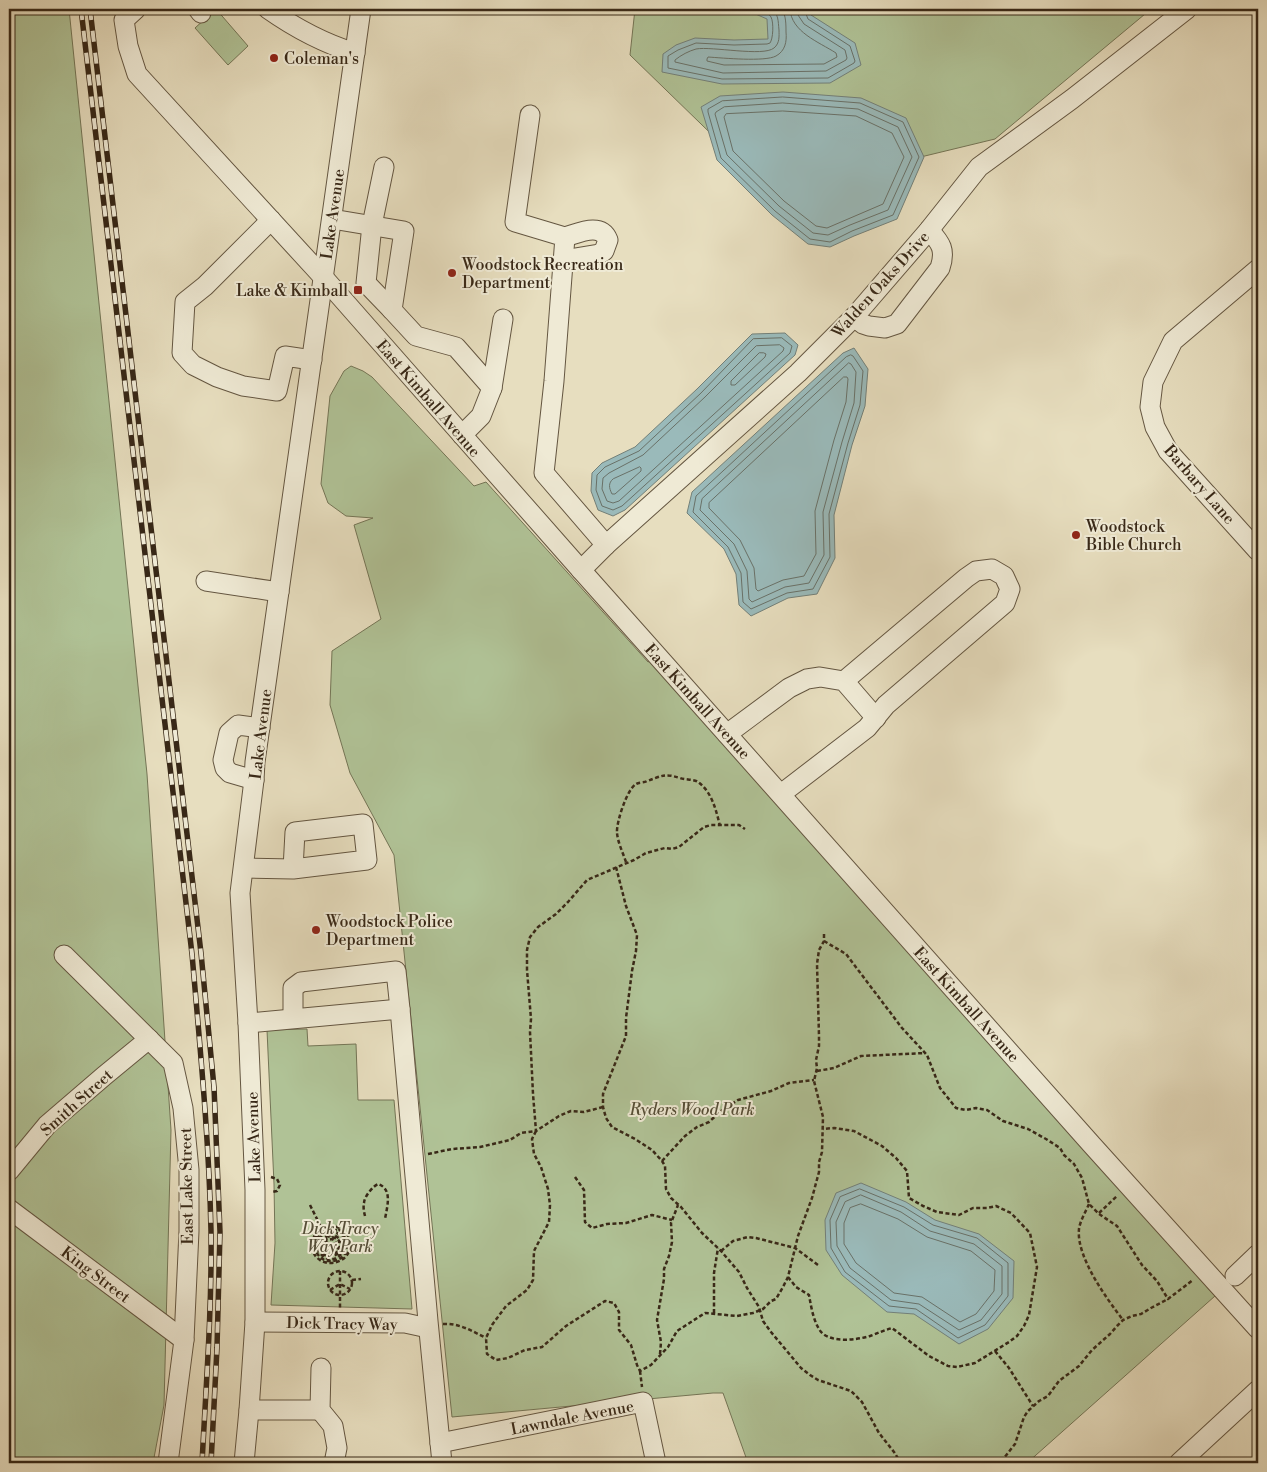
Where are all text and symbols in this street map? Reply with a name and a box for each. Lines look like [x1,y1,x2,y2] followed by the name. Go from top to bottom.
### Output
[284,49,359,69] place label: Coleman's
[268,52,280,64] marker: Coleman's
[317,168,349,261] street label: Lake Avenue
[827,227,934,343] street label: Walden Oaks Drive
[461,255,624,293] place label: Woodstock Recreation Department
[446,267,458,279] marker: Woodstock Recreation Department
[236,281,348,301] place label: Lake & Kimball
[352,284,364,296] marker: Lake & Kimball
[372,336,485,461] street label: East Kimball Avenue
[1159,440,1239,528] street label: Barbary Lane
[1085,517,1182,555] place label: Woodstock Bible Church
[1070,529,1082,541] marker: Woodstock Bible Church
[640,640,755,764] street label: East Kimball Avenue
[246,688,276,781] street label: Lake Avenue
[325,912,453,950] place label: Woodstock Police Department
[310,924,322,936] marker: Woodstock Police Department
[909,943,1024,1067] street label: East Kimball Avenue
[36,1065,117,1140] street label: Smith Street
[242,1091,266,1183] street label: Lake Avenue
[628,1100,755,1120] park label: Ryders Wood Park
[176,1127,198,1245] street label: East Lake Street
[301,1219,379,1257] park label: Dick Tracy Way Park
[57,1242,134,1308] street label: King Street
[286,1313,398,1335] street label: Dick Tracy Way
[509,1396,636,1440] street label: Lawndale Avenue

